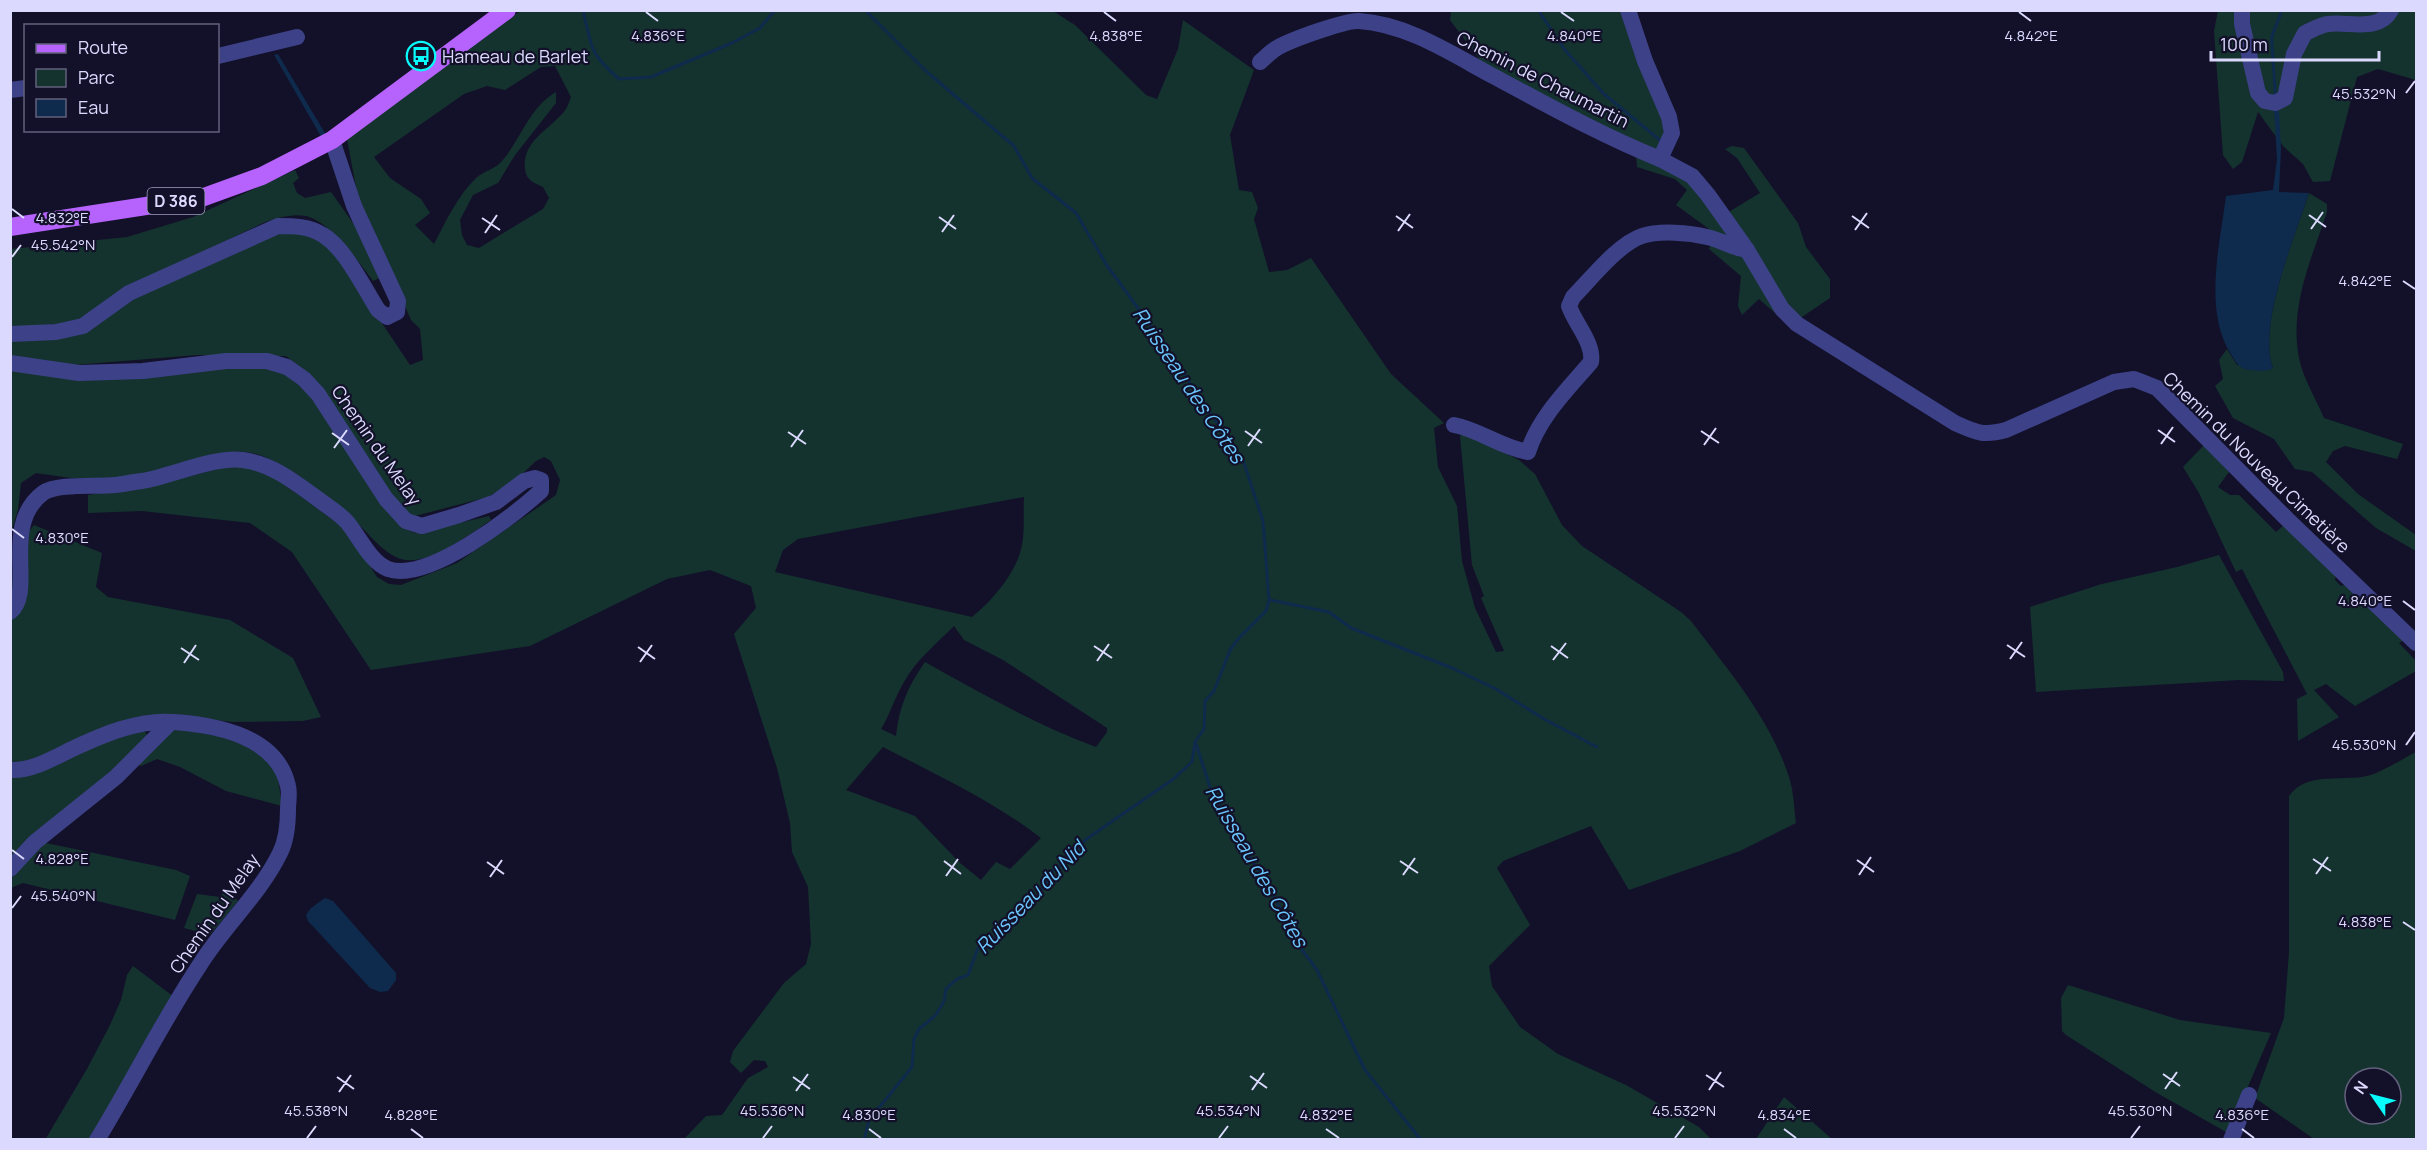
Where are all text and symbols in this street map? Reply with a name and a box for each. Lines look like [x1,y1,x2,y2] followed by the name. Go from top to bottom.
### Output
[24,24,219,132] legend
[2211,24,2379,62] scale bar
[631,25,685,46] text: 4.836°E
[1089,25,1143,46] text: 4.838°E
[1453,25,1633,133] street label: Chemin de Chaumartin
[1547,25,1601,46] text: 4.840°E
[2004,25,2058,46] text: 4.842°E
[2220,32,2268,56] text: 100 m
[78,35,128,59] text: Route
[405,40,437,72] bus stop icon: Hameau de Barlet
[442,44,588,68] place label: Hameau de Barlet
[78,65,115,89] text: Parc
[2332,83,2396,104] text: 45.532°N
[78,95,109,119] text: Eau
[148,188,204,214] road number: D 386
[35,207,89,228] text: 4.832°E
[31,234,95,255] text: 45.542°N
[2338,270,2392,291] text: 4.842°E
[1127,302,1252,469] water label: Ruisseau des Côtes
[2158,366,2356,558] street label: Chemin du Nouveau Cimetière
[327,380,428,510] street label: Chemin du Melay
[35,527,89,548] text: 4.830°E
[2338,590,2392,611] text: 4.840°E
[2332,734,2396,755] text: 45.530°N
[1200,780,1315,953] water label: Ruisseau des Côtes
[969,833,1093,959] water label: Ruisseau du Nid
[35,848,89,869] text: 4.828°E
[164,848,265,978] street label: Chemin du Melay
[31,885,95,906] text: 45.540°N
[2338,911,2392,932] text: 4.838°E
[2343,1066,2403,1126] north arrow
[2348,1076,2373,1098] text: N
[284,1100,348,1121] text: 45.538°N
[740,1100,804,1121] text: 45.536°N
[1196,1100,1260,1121] text: 45.534°N
[1652,1100,1716,1121] text: 45.532°N
[2108,1100,2172,1121] text: 45.530°N
[384,1104,438,1125] text: 4.828°E
[842,1104,896,1125] text: 4.830°E
[1299,1104,1353,1125] text: 4.832°E
[1757,1104,1811,1125] text: 4.834°E
[2215,1104,2269,1125] text: 4.836°E

